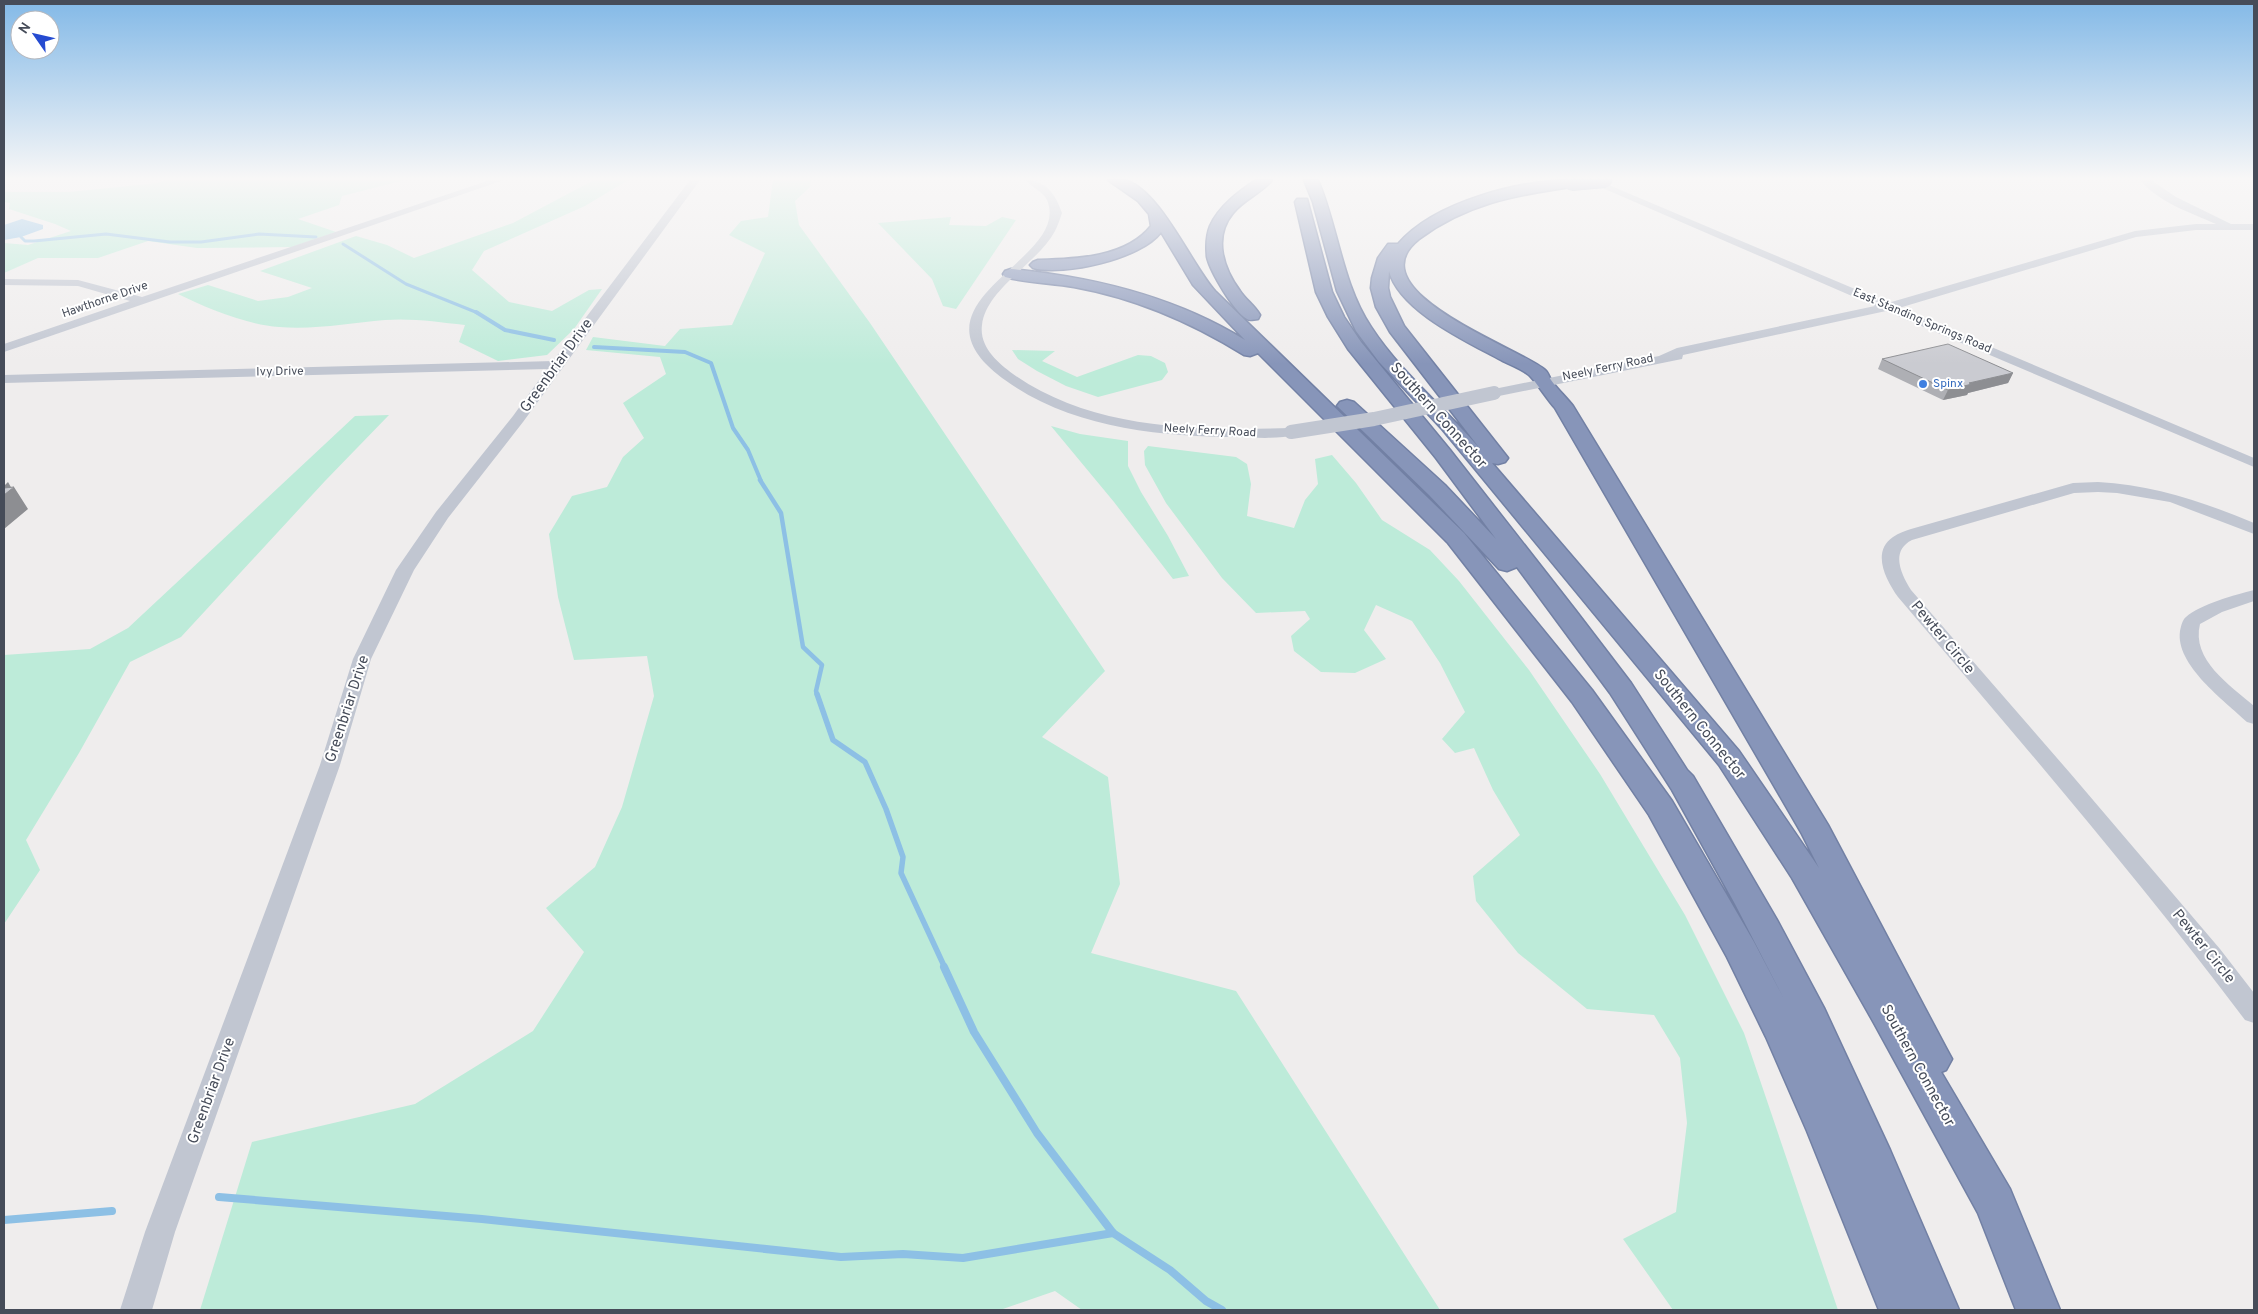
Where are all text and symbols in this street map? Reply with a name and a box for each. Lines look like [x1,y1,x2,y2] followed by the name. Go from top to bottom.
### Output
[10,10,60,60] north arrow
[16,20,35,37] text: N
[60,278,150,322] street label: Hawthorne Drive
[1850,285,1994,357] street label: East Standing Springs Road
[516,315,598,417] street label: Greenbriar Drive
[1561,351,1655,385] street label: Neely Ferry Road
[1385,359,1491,473] street label: Southern Connector
[256,364,304,380] street label: Ivy Drive
[1933,376,1963,392] place label: Spinx
[1917,378,1929,390] marker: Spinx
[1163,421,1257,441] street label: Neely Ferry Road
[1906,597,1978,679] street label: Pewter Circle
[322,653,374,765] street label: Greenbriar Drive
[1649,666,1749,784] street label: Southern Connector
[2167,906,2239,988] street label: Pewter Circle
[1876,1002,1958,1130] street label: Southern Connector
[184,1035,240,1147] street label: Greenbriar Drive

